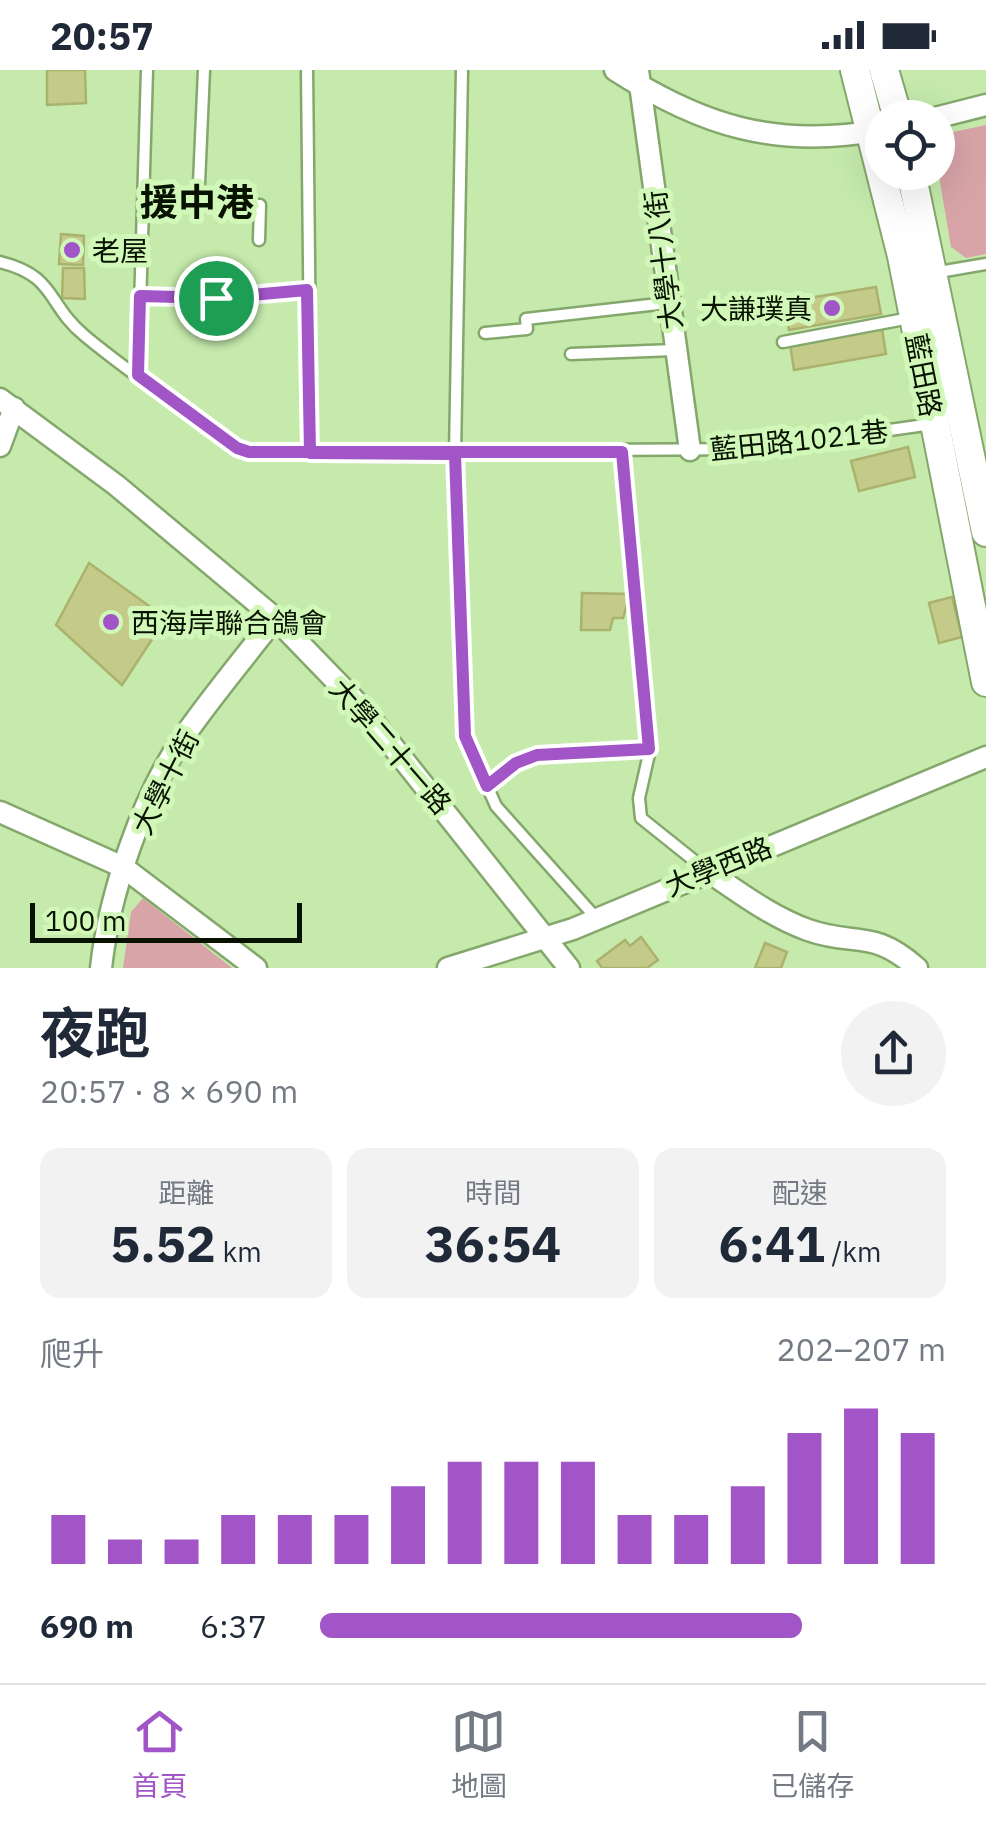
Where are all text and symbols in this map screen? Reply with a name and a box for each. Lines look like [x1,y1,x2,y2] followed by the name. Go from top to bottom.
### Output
[50,11,154,60] text: 20:57
[865,100,955,190] map controls
[865,100,955,190] button: locate
[140,177,254,226] district label: 援中港
[636,188,690,332] street label: 大學十八街
[92,232,148,269] place label: 老屋
[61,239,83,261] marker: 老屋
[174,256,259,341] pin
[189,271,244,326] icon: arrive
[700,290,812,327] place label: 大謙璞真
[821,297,843,319] marker: 大謙璞真
[898,330,950,420] street label: 藍田路
[708,412,890,468] street label: 藍田路1021巷
[131,604,327,641] place label: 西海岸聯合鴿會
[100,611,122,633] marker: 西海岸聯合鴿會
[322,670,460,822] street label: 大學二十一路
[123,724,207,840] street label: 大學十街
[659,828,777,904] street label: 大學西路
[30,898,302,943] scale bar
[45,902,126,939] text: 100 m
[40,997,150,1068] text: 夜跑
[841,1001,946,1106] button: share
[40,1070,298,1112] text: 20:57 · 8 × 690 m
[158,1174,214,1211] text: 距離
[465,1174,521,1211] text: 時間
[772,1174,828,1211] text: 配速
[110,1211,216,1276] text: 5.52
[425,1211,561,1276] text: 36:54
[718,1211,825,1276] text: 6:41
[216,1233,262,1270] text: km
[825,1233,882,1270] text: /km
[776,1328,946,1370] text: 202–207 m
[40,1332,104,1374] text: 爬升
[40,1605,134,1647] text: 690 m
[200,1605,267,1647] text: 6:37
[132,1704,188,1804] tab: 首頁
[451,1704,507,1804] tab: 地圖
[770,1704,854,1804] tab: 已儲存

